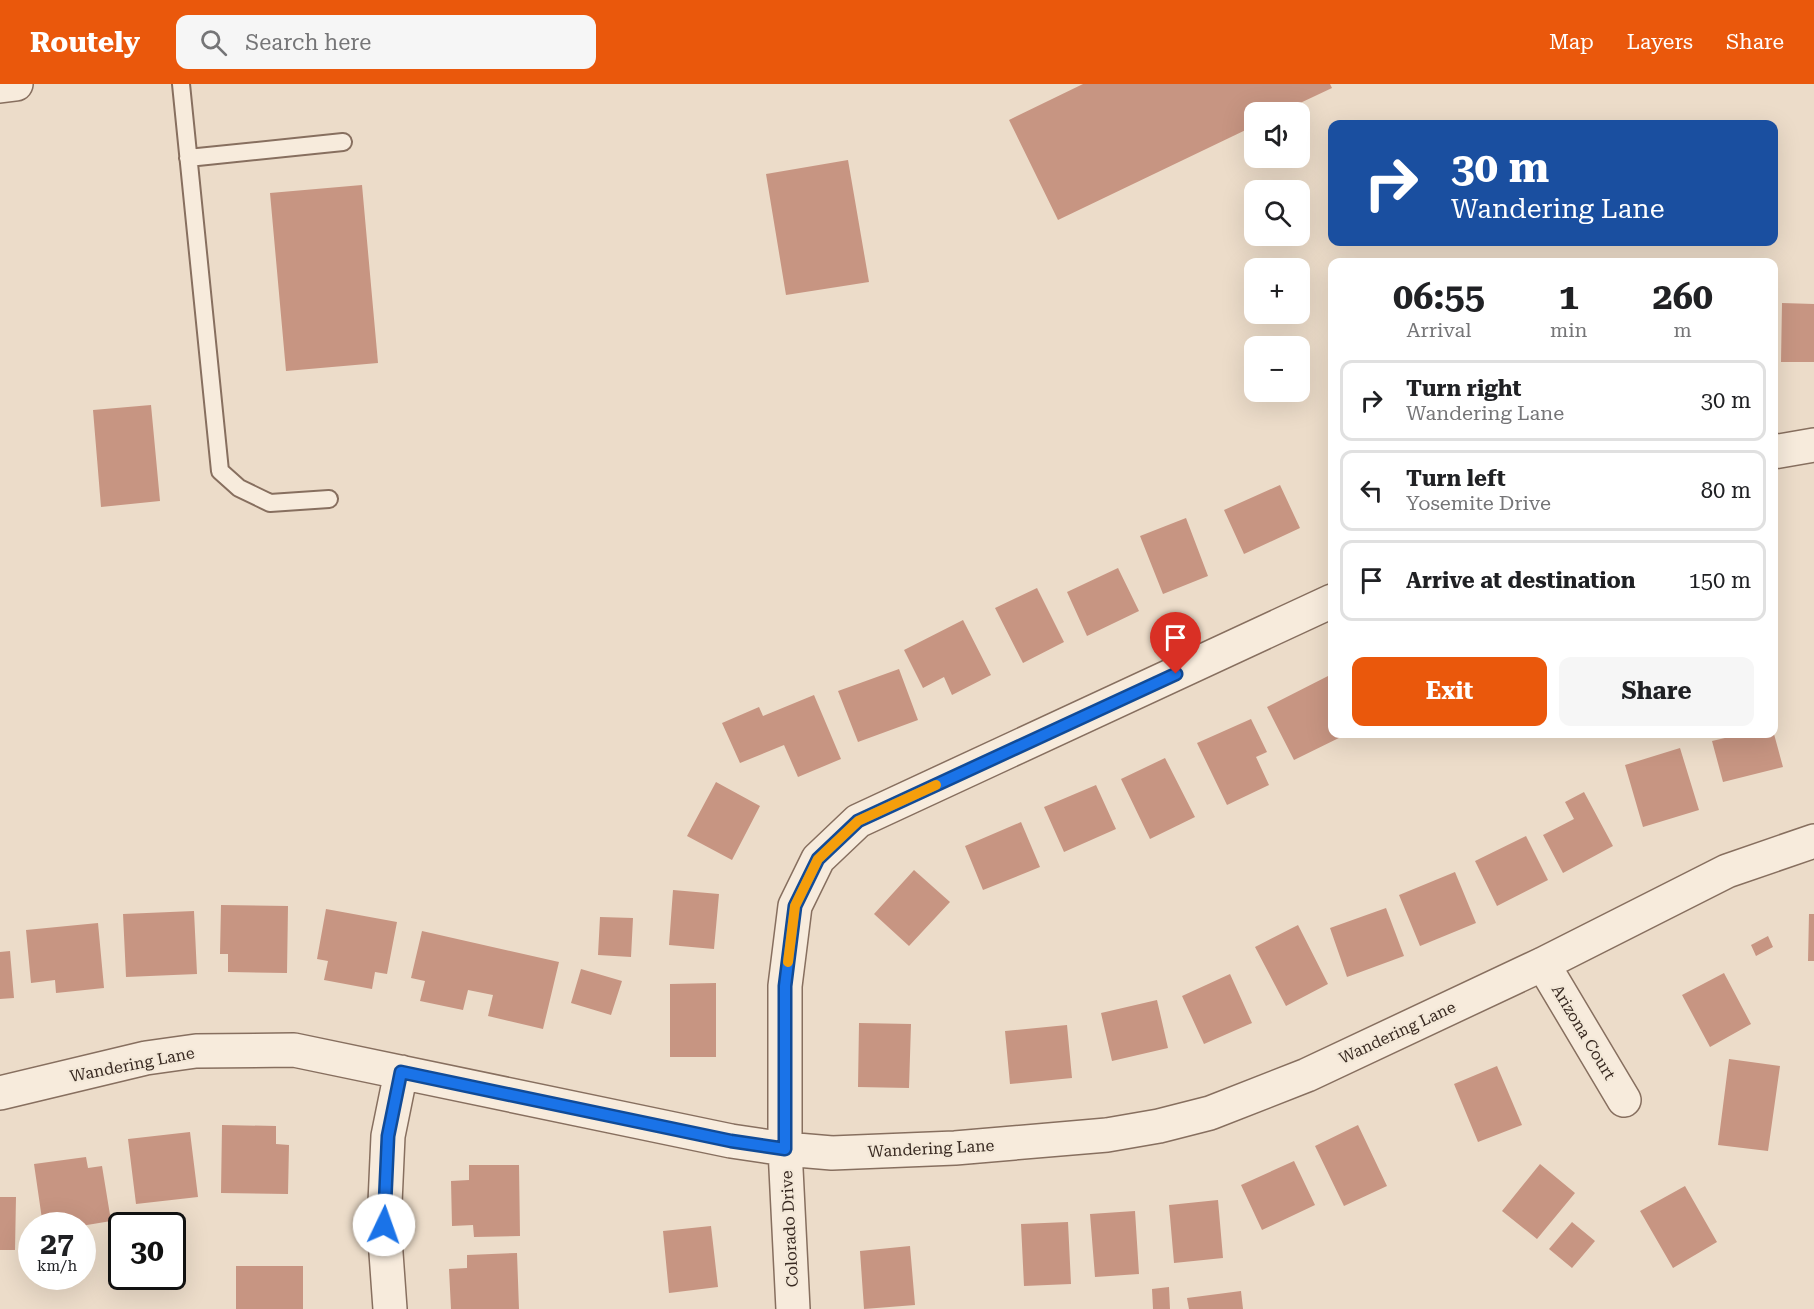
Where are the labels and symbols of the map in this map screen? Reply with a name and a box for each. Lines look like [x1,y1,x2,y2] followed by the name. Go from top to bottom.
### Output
[1150,612,1201,674] pin
[1548,981,1619,1083] street label: Arizona Court
[1336,997,1459,1068] street label: Wandering Lane
[68,1043,196,1086] street label: Wandering Lane
[867,1136,995,1161] street label: Wandering Lane
[777,1170,802,1288] street label: Colorado Drive
[352,1193,416,1257] position arrow
[108,1212,186,1290] speed limit sign: 30

